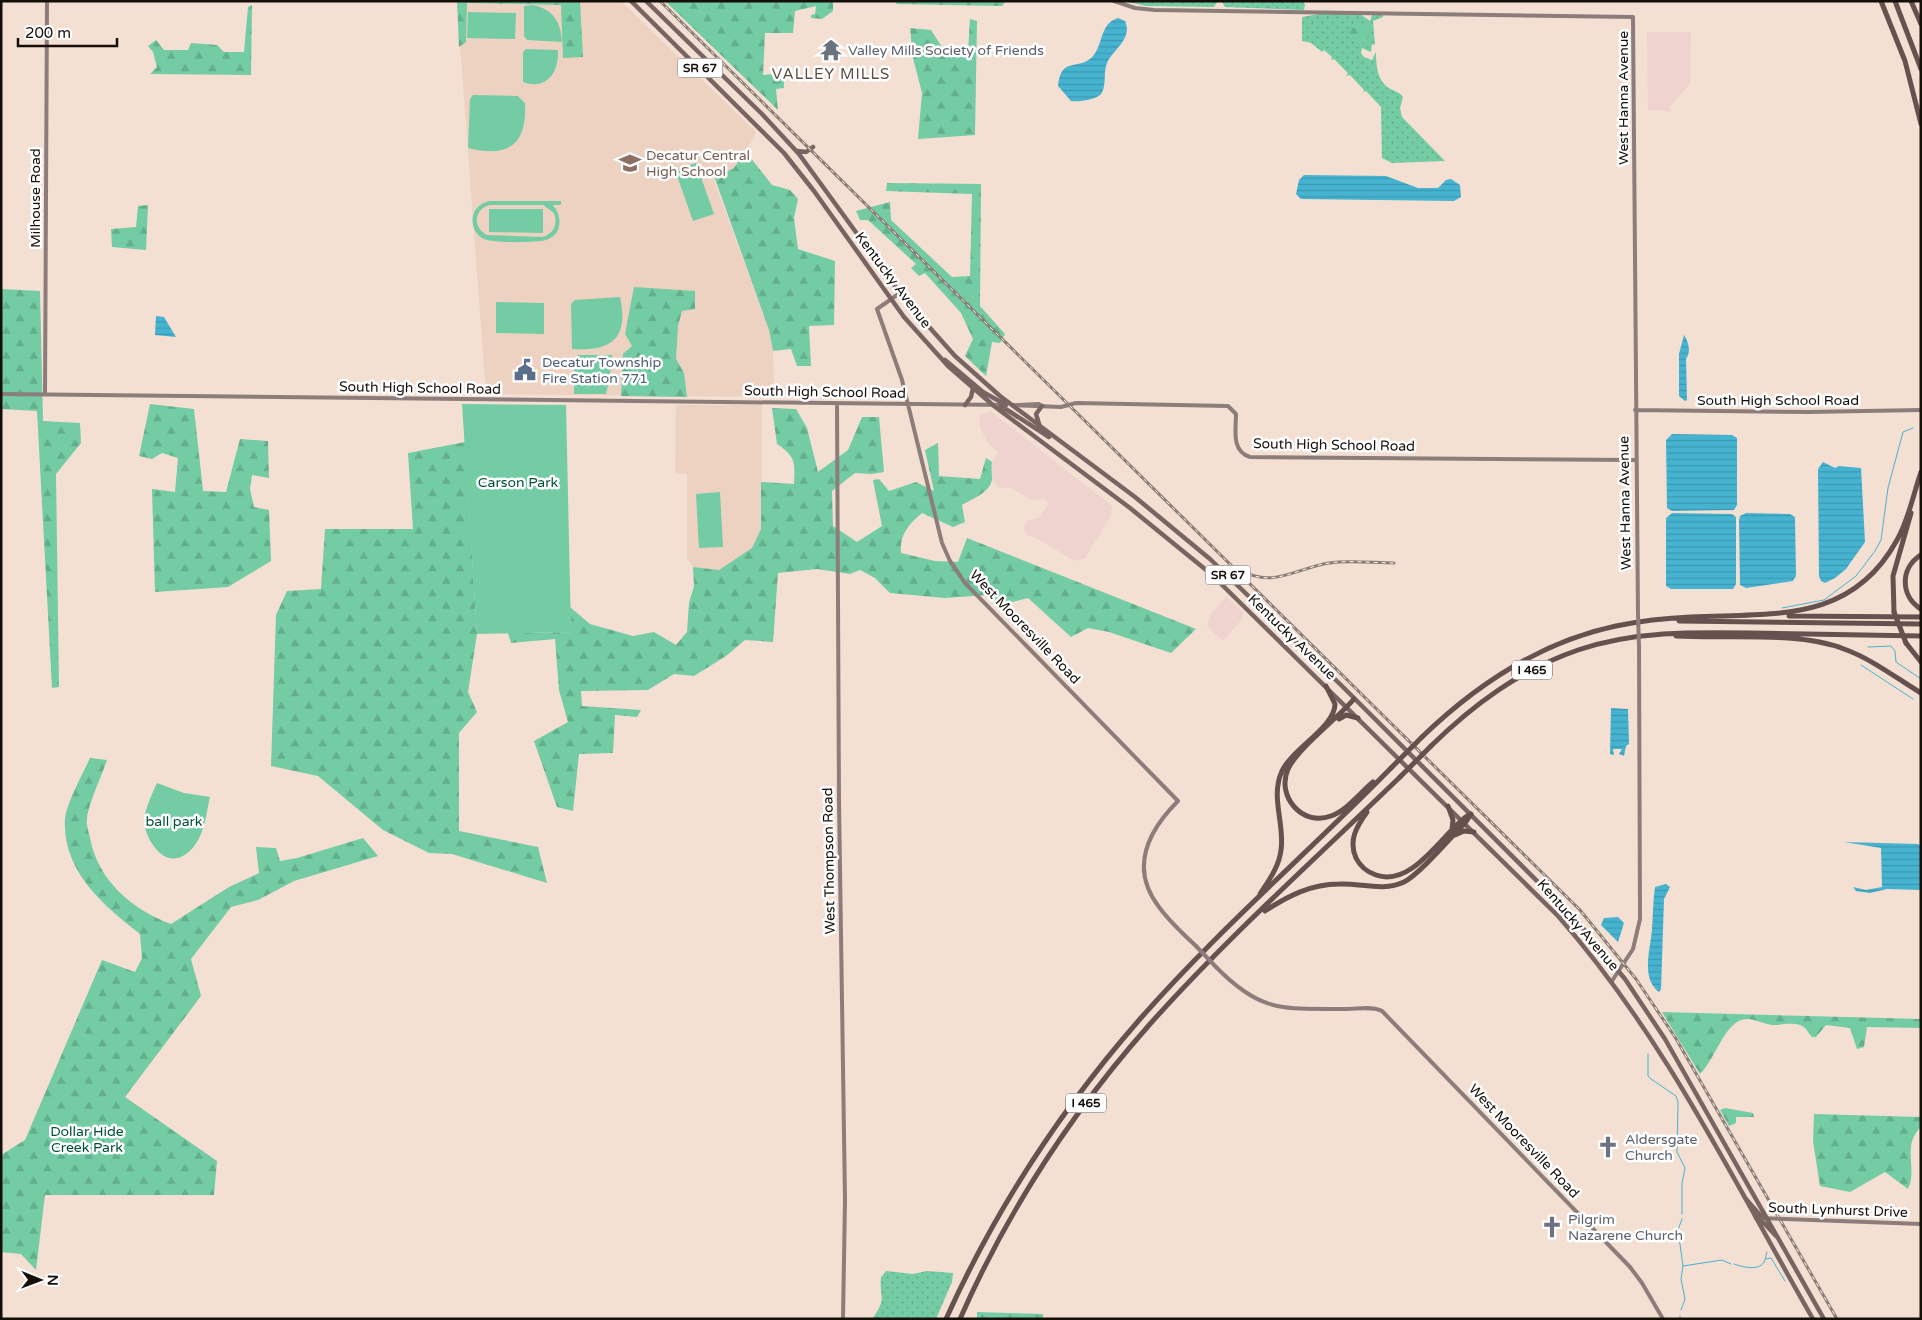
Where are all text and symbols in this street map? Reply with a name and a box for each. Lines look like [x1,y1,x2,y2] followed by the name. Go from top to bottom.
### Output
[18,15,116,47] scale bar
[25,24,71,42] text: 200 m
[1615,31,1632,165] street label: West Hanna Avenue
[818,37,844,63] temple icon: Valley Mills Society of Friends
[848,42,1044,59] place label: Valley Mills Society of Friends
[678,58,722,78] road number: SR 67
[772,65,890,83] district label: VALLEY MILLS
[646,147,750,180] place label: Decatur Central High School
[27,148,44,248] street label: Milhouse Road
[617,150,643,176] school or university icon: Decatur Central High School
[851,229,935,331] street label: Kentucky Avenue
[542,354,662,387] place label: Decatur Township Fire Station 771
[512,357,538,383] public building icon: Decatur Township Fire Station 771
[339,378,501,398] street label: South High School Road
[744,382,906,402] street label: South High School Road
[1697,392,1859,409] street label: South High School Road
[1253,435,1415,455] street label: South High School Road
[1615,436,1635,570] street label: West Hanna Avenue
[478,474,558,491] park label: Carson Park
[966,566,1084,688] street label: West Mooresville Road
[1206,566,1250,584] road number: SR 67
[1244,591,1340,683] street label: Kentucky Avenue
[1512,660,1552,680] road number: I 465
[819,787,839,935] street label: West Thompson Road
[145,813,203,830] park label: ball park
[1534,876,1622,974] street label: Kentucky Avenue
[1465,1080,1583,1202] street label: West Mooresville Road
[1066,1094,1106,1112] road number: I 465
[50,1123,124,1156] park label: Dollar Hide Creek Park
[1625,1131,1697,1164] place label: Aldersgate Church
[1595,1134,1621,1160] church icon: Aldersgate Church
[1768,1199,1908,1221] street label: South Lynhurst Drive
[1568,1211,1683,1244] place label: Pilgrim Nazarene Church
[1539,1214,1565,1240] church icon: Pilgrim Nazarene Church
[15,1255,65,1305] north arrow
[44,1274,61,1286] text: N

